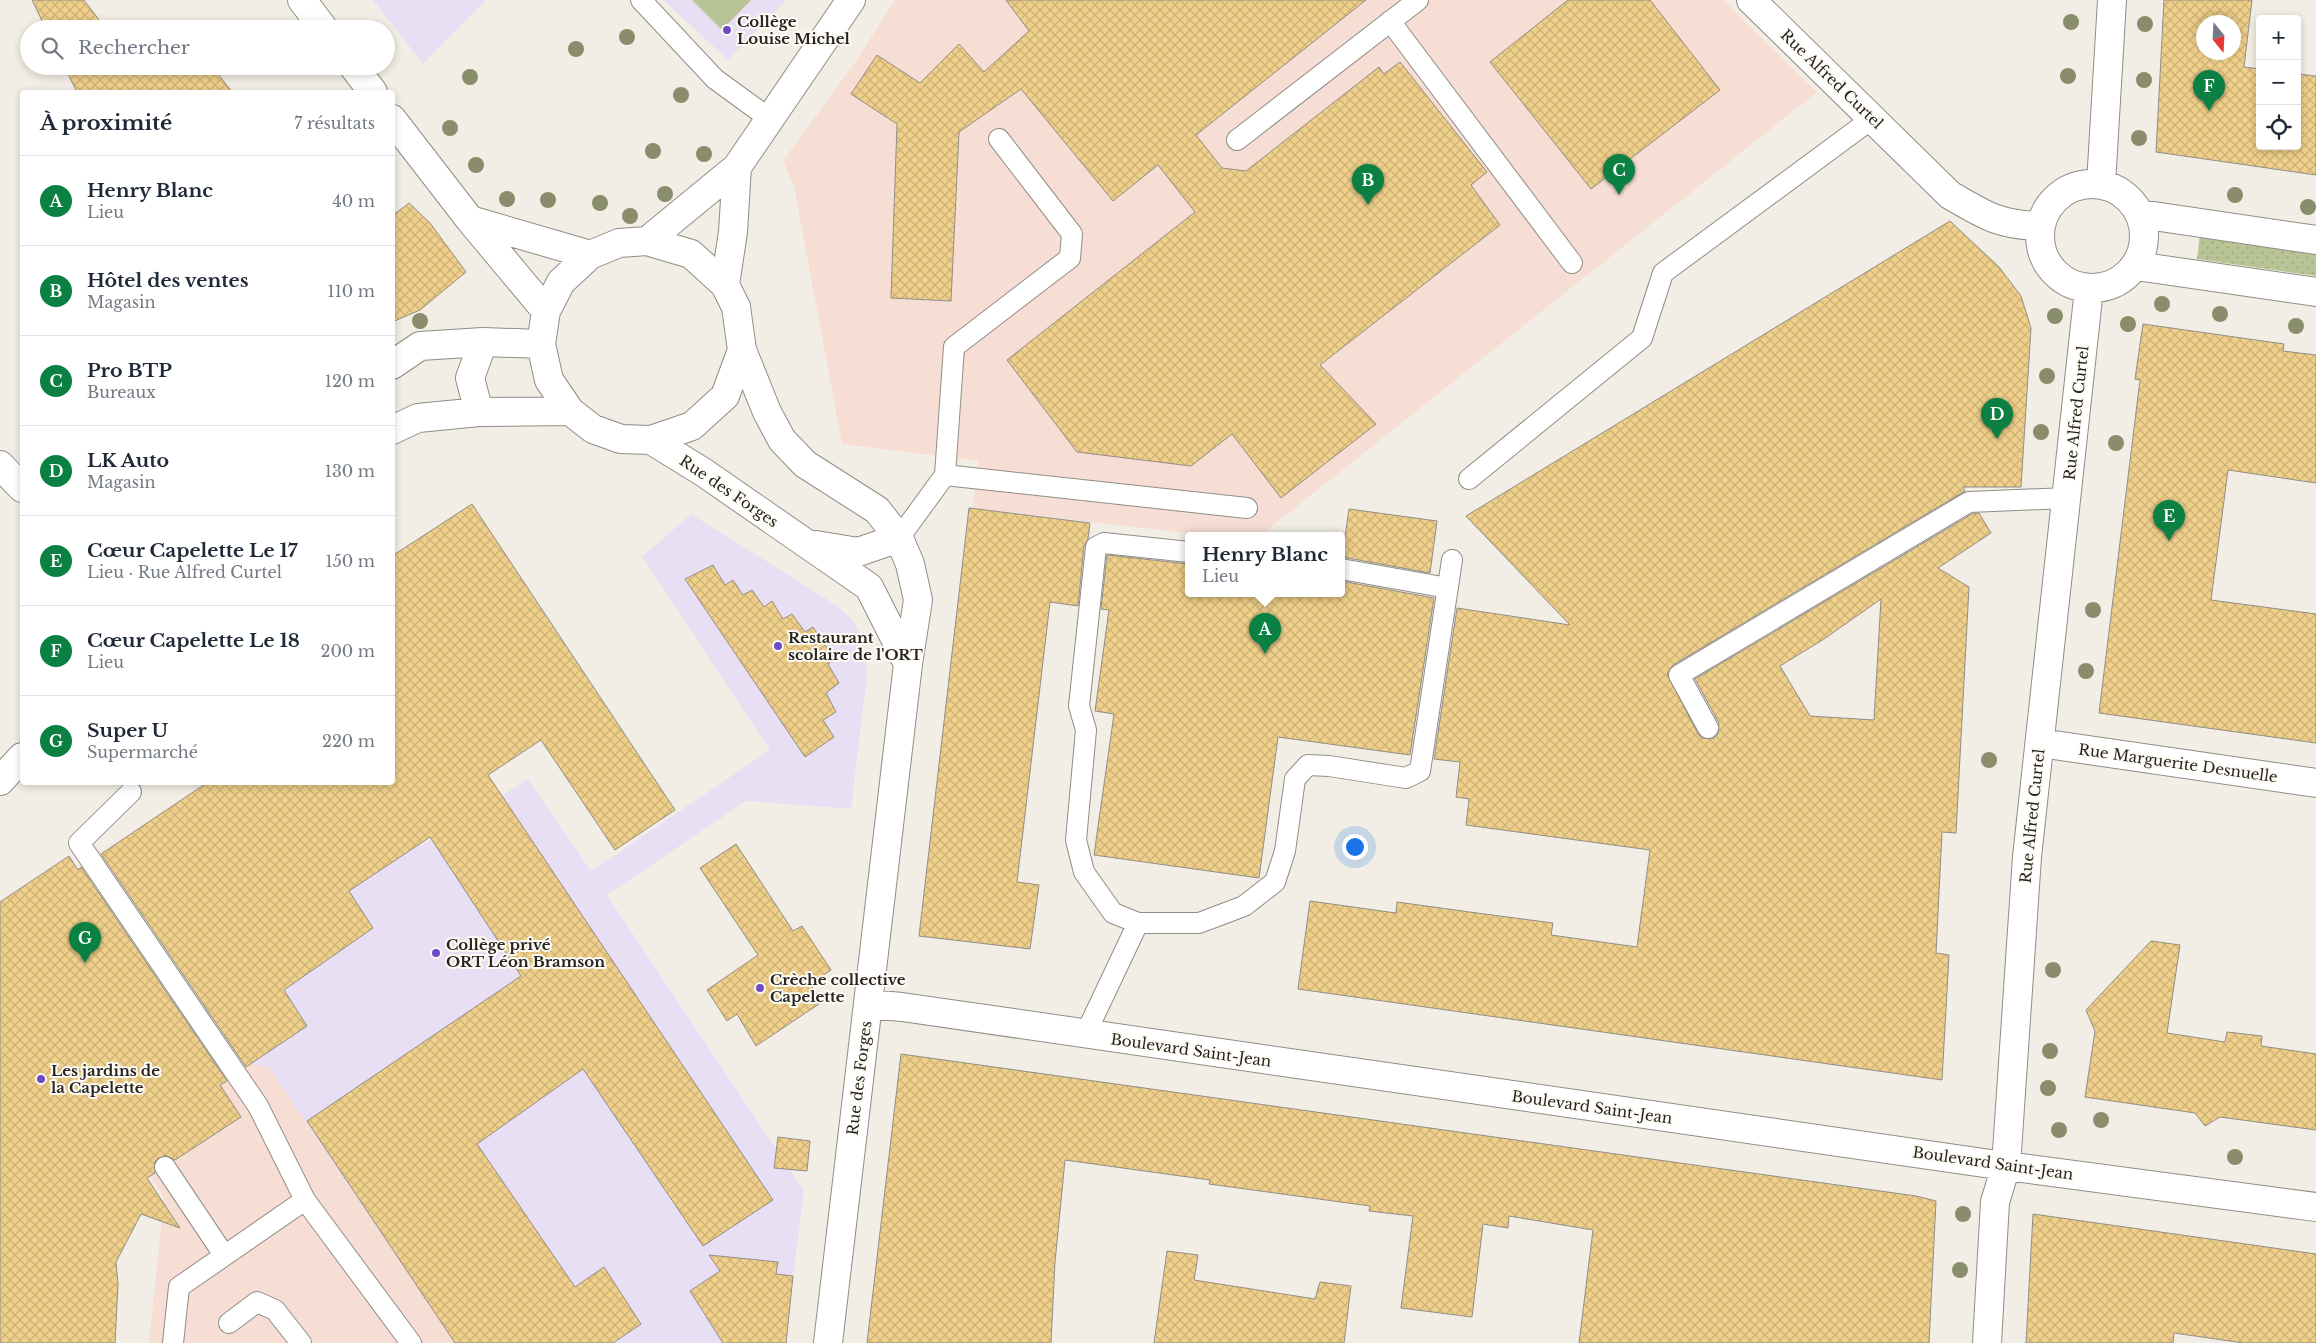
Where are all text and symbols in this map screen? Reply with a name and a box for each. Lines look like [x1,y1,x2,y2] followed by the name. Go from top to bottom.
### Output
[737,12,851,48] place label: Collège Louise Michel
[2196,15,2241,60] north arrow
[2256,15,2301,150] map controls
[2256,15,2301,60] button: +
[20,20,395,75] search box
[721,24,733,36] marker: Collège Louise Michel
[1777,25,1887,133] street label: Rue Alfred Curtel
[38,34,66,62] icon: search
[78,36,190,59] text: Rechercher
[2256,60,2301,105] button: −
[2193,70,2225,111] pin: F
[2256,105,2301,150] button: locate
[40,110,172,136] text: À proximité
[294,113,375,133] text: 7 résultats
[1603,154,1635,195] pin: C
[1352,164,1384,205] pin: B
[87,179,213,202] text: Henry Blanc
[50,191,62,211] text: A
[332,191,375,211] text: 40 m
[87,202,124,222] text: Lieu
[87,269,248,292] text: Hôtel des ventes
[50,281,62,301] text: B
[328,281,375,301] text: 110 m
[87,292,156,312] text: Magasin
[2059,345,2093,481] street label: Rue Alfred Curtel
[87,359,172,382] text: Pro BTP
[49,371,63,391] text: C
[325,371,375,391] text: 120 m
[87,382,156,402] text: Bureaux
[1981,398,2013,439] pin: D
[87,449,169,472] text: LK Auto
[676,451,782,531] street label: Rue des Forges
[49,461,63,481] text: D
[325,461,375,481] text: 130 m
[87,472,156,492] text: Magasin
[2153,500,2185,541] pin: E
[1185,532,1345,597] popup
[87,539,298,562] text: Cœur Capelette Le 17
[1202,543,1328,566] text: Henry Blanc
[50,551,62,571] text: E
[326,551,375,571] text: 150 m
[87,562,282,582] text: Lieu · Rue Alfred Curtel
[1202,566,1239,586] text: Lieu
[1249,613,1281,654] pin: A
[788,628,923,664] place label: Restaurant scolaire de l'ORT
[87,629,300,652] text: Cœur Capelette Le 18
[772,640,784,652] marker: Restaurant scolaire de l'ORT
[50,641,62,661] text: F
[321,641,375,661] text: 200 m
[87,652,124,672] text: Lieu
[87,719,168,742] text: Super U
[49,731,63,751] text: G
[322,731,375,751] text: 220 m
[2077,740,2279,786] street label: Rue Marguerite Desnuelle
[87,742,198,762] text: Supermarché
[2015,748,2049,884] street label: Rue Alfred Curtel
[1342,834,1368,860] your location
[69,922,101,963] pin: G
[446,935,605,971] place label: Collège privé ORT Léon Bramson
[430,947,442,959] marker: Collège privé ORT Léon Bramson
[770,970,906,1006] place label: Crèche collective Capelette
[754,982,766,994] marker: Crèche collective Capelette
[843,1019,875,1136] street label: Rue des Forges
[1109,1029,1273,1071] street label: Boulevard Saint-Jean
[51,1061,160,1097] place label: Les jardins de la Capelette
[35,1073,47,1085] marker: Les jardins de la Capelette
[1510,1086,1674,1128] street label: Boulevard Saint-Jean
[1911,1142,2075,1184] street label: Boulevard Saint-Jean

